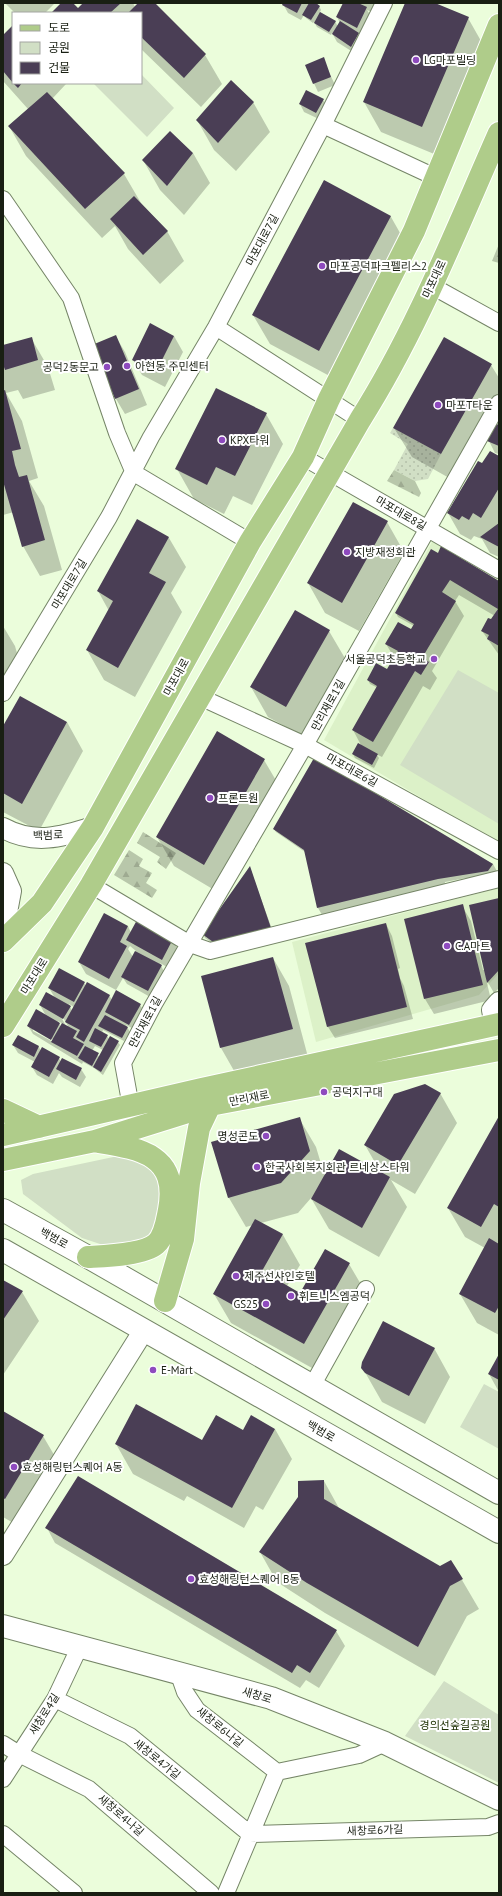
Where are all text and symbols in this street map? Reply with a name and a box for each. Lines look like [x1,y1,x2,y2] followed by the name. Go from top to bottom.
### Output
[12,12,142,84] legend
[48,20,70,35] text: 도로
[48,40,70,55] text: 공원
[424,53,476,67] place label: LG마포빌딩
[411,55,421,65] marker: LG마포빌딩
[48,60,70,75] text: 건물
[243,212,281,268] street label: 마포대로7길
[419,258,449,300] street label: 마포대로
[330,259,427,273] place label: 마포공덕파크펠리스2
[317,261,327,271] marker: 마포공덕파크펠리스2
[135,359,209,373] place label: 아현동 주민센터
[42,360,99,374] place label: 공덕2동문고
[122,361,132,371] marker: 아현동 주민센터
[102,362,112,372] marker: 공덕2동문고
[446,398,493,412] place label: 마포T타운
[433,400,443,410] marker: 마포T타운
[230,433,269,447] place label: KPX타워
[217,435,227,445] marker: KPX타워
[373,493,429,533] street label: 마포대로8길
[355,545,416,559] place label: 지방재정회관
[342,547,352,557] marker: 지방재정회관
[48,556,90,612] street label: 마포대로7길
[345,652,426,666] place label: 서울공덕초등학교
[429,654,439,664] marker: 서울공덕초등학교
[160,656,192,698] street label: 마포대로
[308,677,348,733] street label: 만리재로1길
[324,750,380,790] street label: 마포대로6길
[218,791,258,805] place label: 프론트원
[205,793,215,803] marker: 프론트원
[33,827,63,843] street label: 백범로
[455,939,490,953] place label: C.A마트
[442,941,452,951] marker: C.A마트
[17,955,51,997] street label: 마포대로
[126,994,164,1050] street label: 만리재로1길
[332,1085,383,1099] place label: 공덕지구대
[228,1087,270,1109] street label: 만리재로
[319,1087,329,1097] marker: 공덕지구대
[218,1129,258,1143] place label: 명성콘도
[261,1131,271,1141] marker: 명성콘도
[265,1160,410,1174] place label: 한국사회복지회관 르네상스타워
[252,1162,262,1172] marker: 한국사회복지회관 르네상스타워
[37,1225,71,1251] street label: 백범로
[244,1269,315,1283] place label: 제주선샤인호텔
[231,1271,241,1281] marker: 제주선샤인호텔
[299,1289,370,1303] place label: 휘트니스엠공덕
[286,1291,296,1301] marker: 휘트니스엠공덕
[233,1297,258,1311] place label: GS25
[261,1299,271,1309] marker: GS25
[161,1363,193,1377] place label: E-Mart
[148,1365,158,1375] marker: E-Mart
[304,1417,338,1445] street label: 백범로
[22,1460,122,1474] place label: 효성해링턴스퀘어 A동
[9,1462,19,1472] marker: 효성해링턴스퀘어 A동
[199,1572,299,1586] place label: 효성해링턴스퀘어 B동
[186,1574,196,1584] marker: 효성해링턴스퀘어 B동
[240,1684,274,1706] street label: 새창로
[26,1691,62,1737] street label: 새창로4길
[194,1704,246,1750] street label: 새창로6나길
[420,1718,490,1732] park label: 경의선숲길공원
[131,1736,183,1782] street label: 새창로4가길
[95,1791,147,1839] street label: 새창로4나길
[346,1822,404,1838] street label: 새창로6가길

